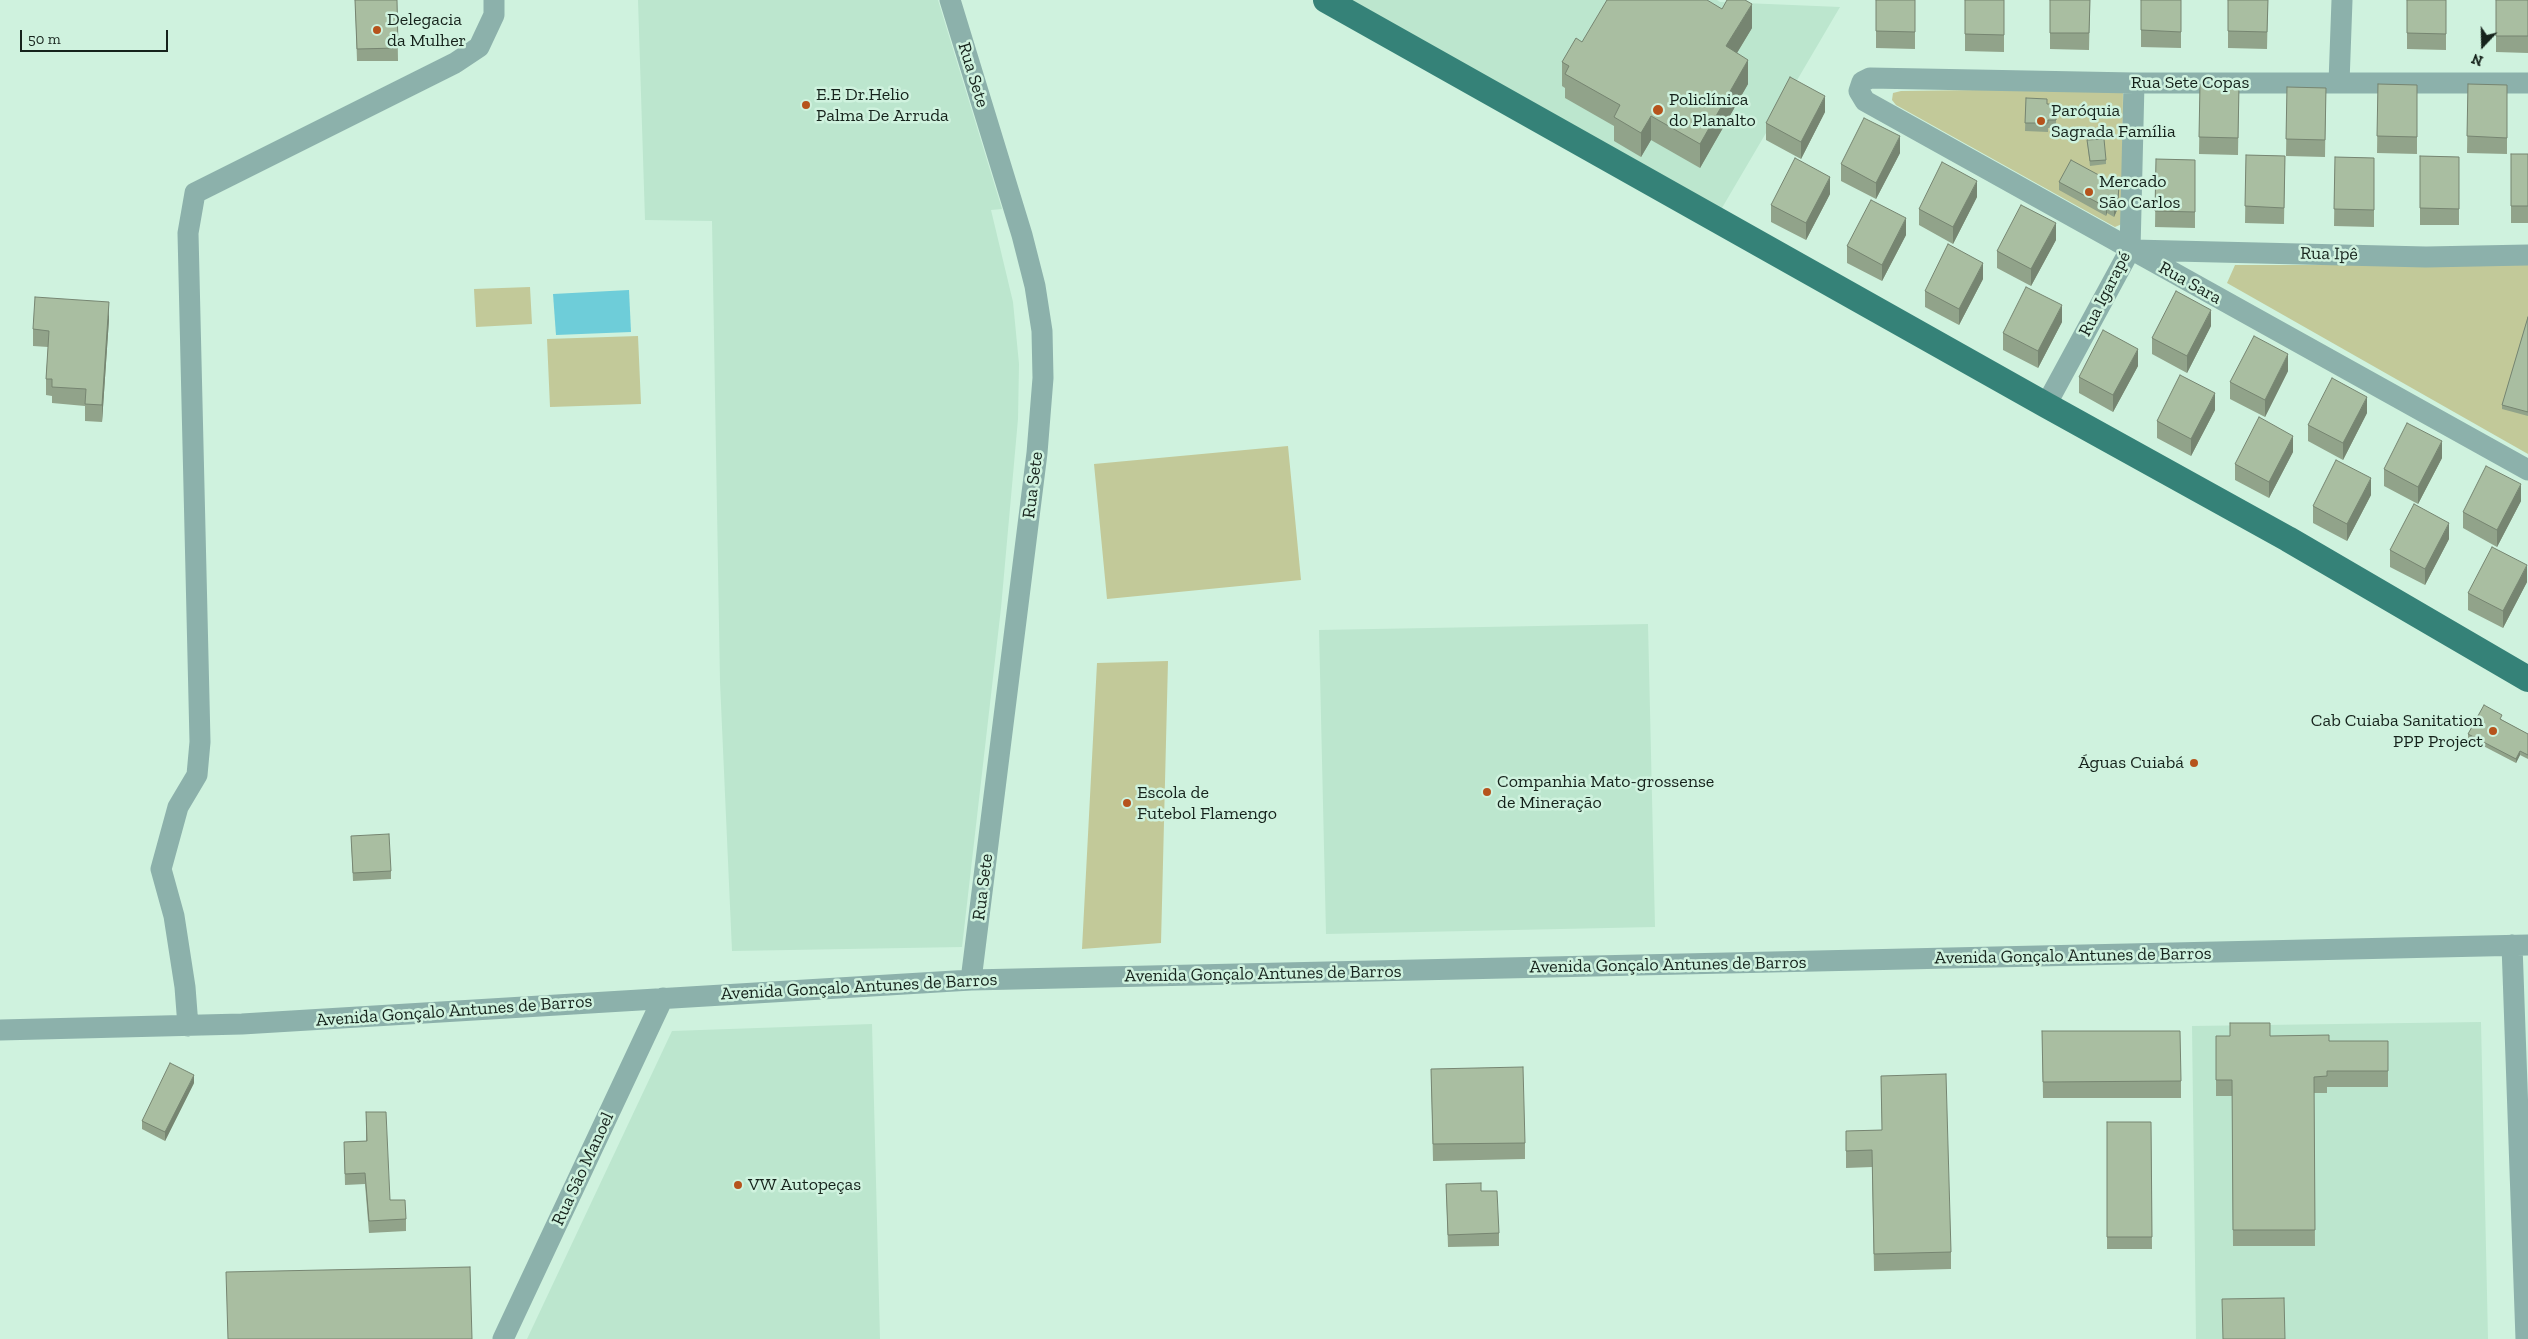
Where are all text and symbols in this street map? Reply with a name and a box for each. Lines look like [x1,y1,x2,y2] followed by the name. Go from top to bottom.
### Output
[387,9,466,52] place label: Delegacia da Mulher
[22,20,170,52] scale bar
[2458,20,2508,70] north arrow
[371,24,383,36] marker: Delegacia da Mulher
[28,30,61,48] text: 50 m
[953,40,993,110] street label: Rua Sete
[2469,50,2485,69] text: N
[2131,72,2249,94] street label: Rua Sete Copas
[816,84,949,126] place label: E.E Dr.Helio Palma De Arruda
[1669,89,1756,132] place label: Policlínica do Planalto
[800,99,812,111] marker: E.E Dr.Helio Palma De Arruda
[2051,100,2176,142] place label: Paróquia Sagrada Família
[1651,103,1665,117] marker: Policlínica do Planalto
[2035,115,2047,127] marker: Paróquia Sagrada Família
[2099,171,2180,213] place label: Mercado São Carlos
[2083,186,2095,198] marker: Mercado São Carlos
[2300,243,2358,265] street label: Rua Ipê
[2074,248,2136,340] street label: Rua Igarapé
[2155,257,2225,309] street label: Rua Sara
[1018,450,1048,520] street label: Rua Sete
[2311,710,2483,752] place label: Cab Cuiaba Sanitation PPP Project
[2487,725,2499,737] marker: Cab Cuiaba Sanitation PPP Project
[2078,752,2184,774] place label: Águas Cuiabá
[2188,757,2200,769] marker: Águas Cuiabá
[1497,771,1714,814] place label: Companhia Mato-grossense de Mineração
[1137,782,1277,824] place label: Escola de Futebol Flamengo
[1481,786,1493,798] marker: Companhia Mato-grossense de Mineração
[1121,797,1133,809] marker: Escola de Futebol Flamengo
[968,852,998,922] street label: Rua Sete
[1934,943,2212,969] street label: Avenida Gonçalo Antunes de Barros
[1529,952,1807,978] street label: Avenida Gonçalo Antunes de Barros
[1124,961,1402,987] street label: Avenida Gonçalo Antunes de Barros
[720,969,998,1005] street label: Avenida Gonçalo Antunes de Barros
[315,991,593,1031] street label: Avenida Gonçalo Antunes de Barros
[547,1109,619,1229] street label: Rua São Manoel
[748,1174,861,1196] place label: VW Autopeças
[732,1179,744,1191] marker: VW Autopeças

